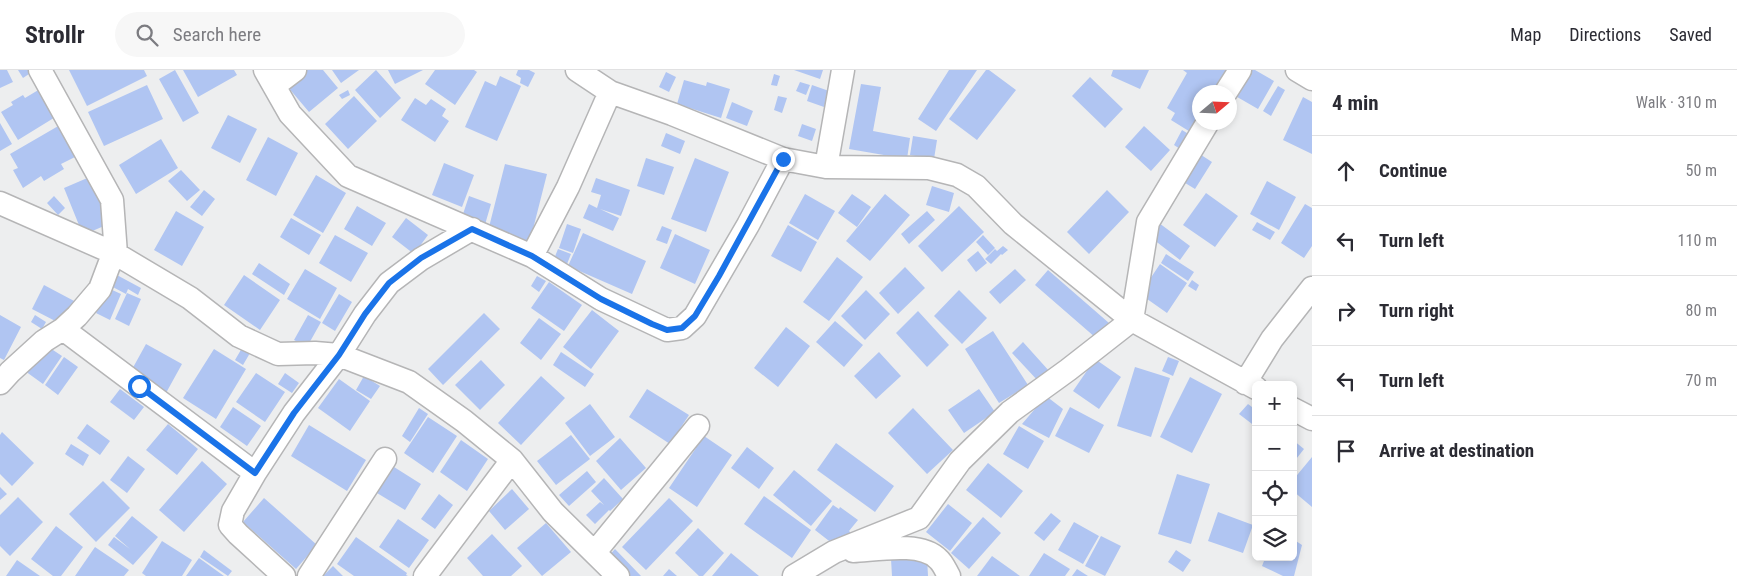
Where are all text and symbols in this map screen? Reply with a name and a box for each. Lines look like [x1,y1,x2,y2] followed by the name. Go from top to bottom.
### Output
[115,12,465,57] search box
[25,21,85,49] text: Strollr
[133,21,161,49] icon: search
[173,23,261,46] text: Search here
[1510,24,1541,45] text: Map
[1569,24,1641,45] text: Directions
[1669,24,1712,45] text: Saved
[1192,85,1237,130] north arrow
[1332,91,1379,115] text: 4 min
[1636,93,1717,112] text: Walk · 310 m
[772,148,795,171] route end
[1332,157,1360,185] icon: ahead
[1379,159,1447,182] text: Continue
[1685,161,1717,180] text: 50 m
[1332,227,1360,255] icon: left
[1379,229,1444,252] text: Turn left
[1678,231,1717,250] text: 110 m
[1332,297,1360,325] icon: right
[1379,299,1454,322] text: Turn right
[1685,301,1717,320] text: 80 m
[1332,367,1360,395] icon: left
[1379,369,1444,392] text: Turn left
[1685,371,1717,390] text: 70 m
[128,375,151,398] route start
[1252,381,1297,561] map controls
[1252,381,1297,426] button: +
[1252,426,1297,471] button: −
[1332,437,1360,465] icon: arrive
[1379,439,1534,462] text: Arrive at destination
[1252,471,1297,516] button: locate
[1252,516,1297,561] button: layers

